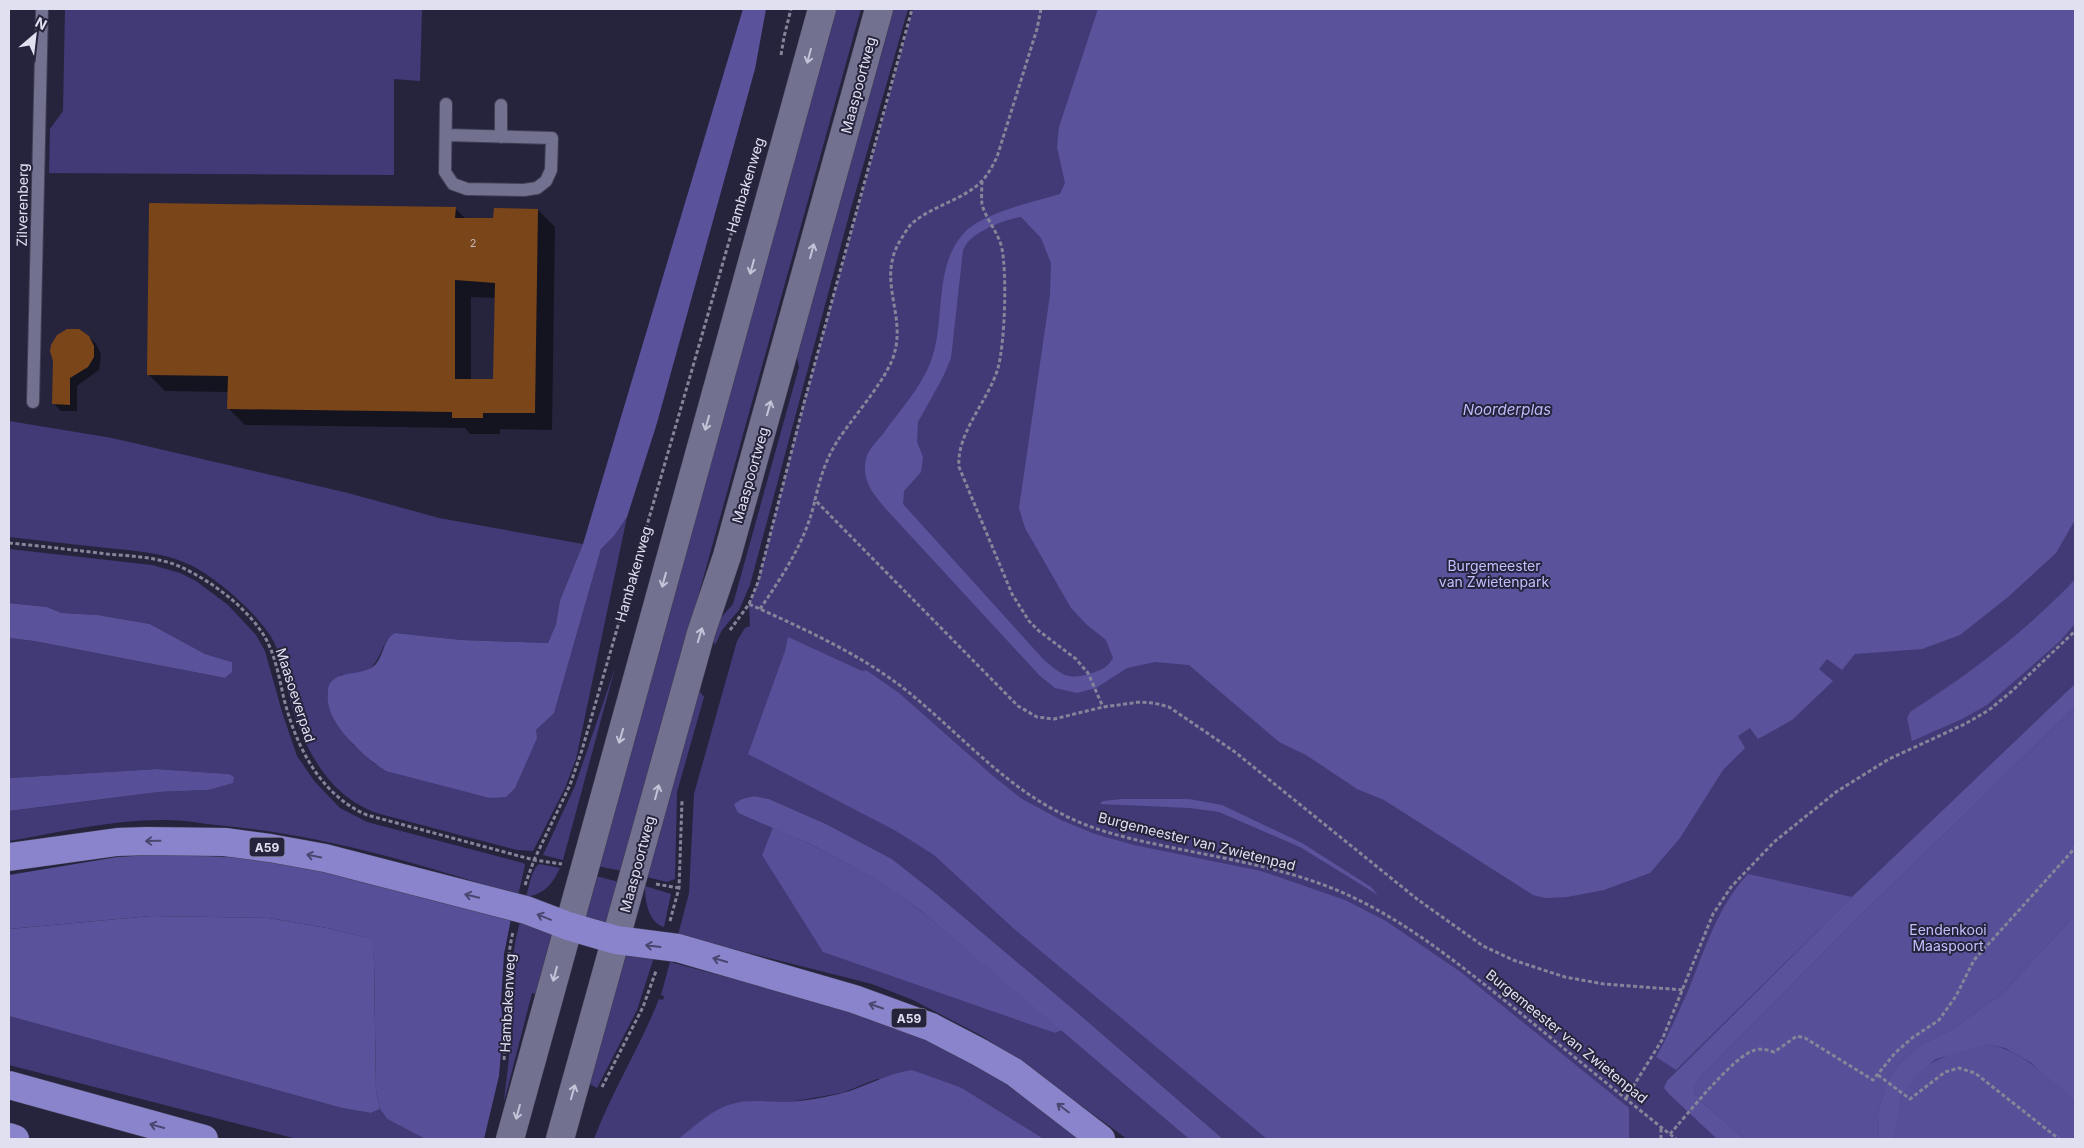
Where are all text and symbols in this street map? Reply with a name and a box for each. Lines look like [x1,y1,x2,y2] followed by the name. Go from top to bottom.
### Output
[10,10,60,60] north arrow
[33,13,50,33] text: N
[837,35,879,135] street label: Maaspoortweg
[804,47,814,63] one-way arrow
[722,135,768,235] street label: Hambakenweg
[13,163,31,247] street label: Zilverenberg
[470,236,476,250] house number: 2
[808,244,818,260] one-way arrow
[746,258,756,274] one-way arrow
[764,400,774,416] one-way arrow
[1463,400,1551,419] water label: Noorderplas
[702,414,712,430] one-way arrow
[728,425,772,525] street label: Maaspoortweg
[611,524,655,624] street label: Hambakenweg
[1439,557,1549,590] park label: Burgemeester van Zwietenpark
[659,571,669,587] one-way arrow
[696,628,706,644] one-way arrow
[273,646,319,744] street label: Maasoeverpad
[616,728,625,744] one-way arrow
[653,784,662,800] one-way arrow
[1097,808,1297,874] street label: Burgemeester van Zwietenpad
[616,814,658,914] street label: Maaspoortweg
[145,836,161,846] one-way arrow
[250,838,284,856] road number: A59
[306,850,322,860] one-way arrow
[464,890,480,900] one-way arrow
[537,911,552,921] one-way arrow
[1909,921,1987,954] park label: Eendenkooi Maaspoort
[645,941,661,951] one-way arrow
[496,953,518,1053] street label: Hambakenweg
[712,955,728,964] one-way arrow
[550,965,560,981] one-way arrow
[1483,966,1651,1106] street label: Burgemeester van Zwietenpad
[868,1001,884,1010] one-way arrow
[892,1008,926,1028] road number: A59
[569,1085,579,1101] one-way arrow
[512,1103,522,1119] one-way arrow
[1057,1103,1070,1114] one-way arrow
[150,1121,166,1131] one-way arrow

